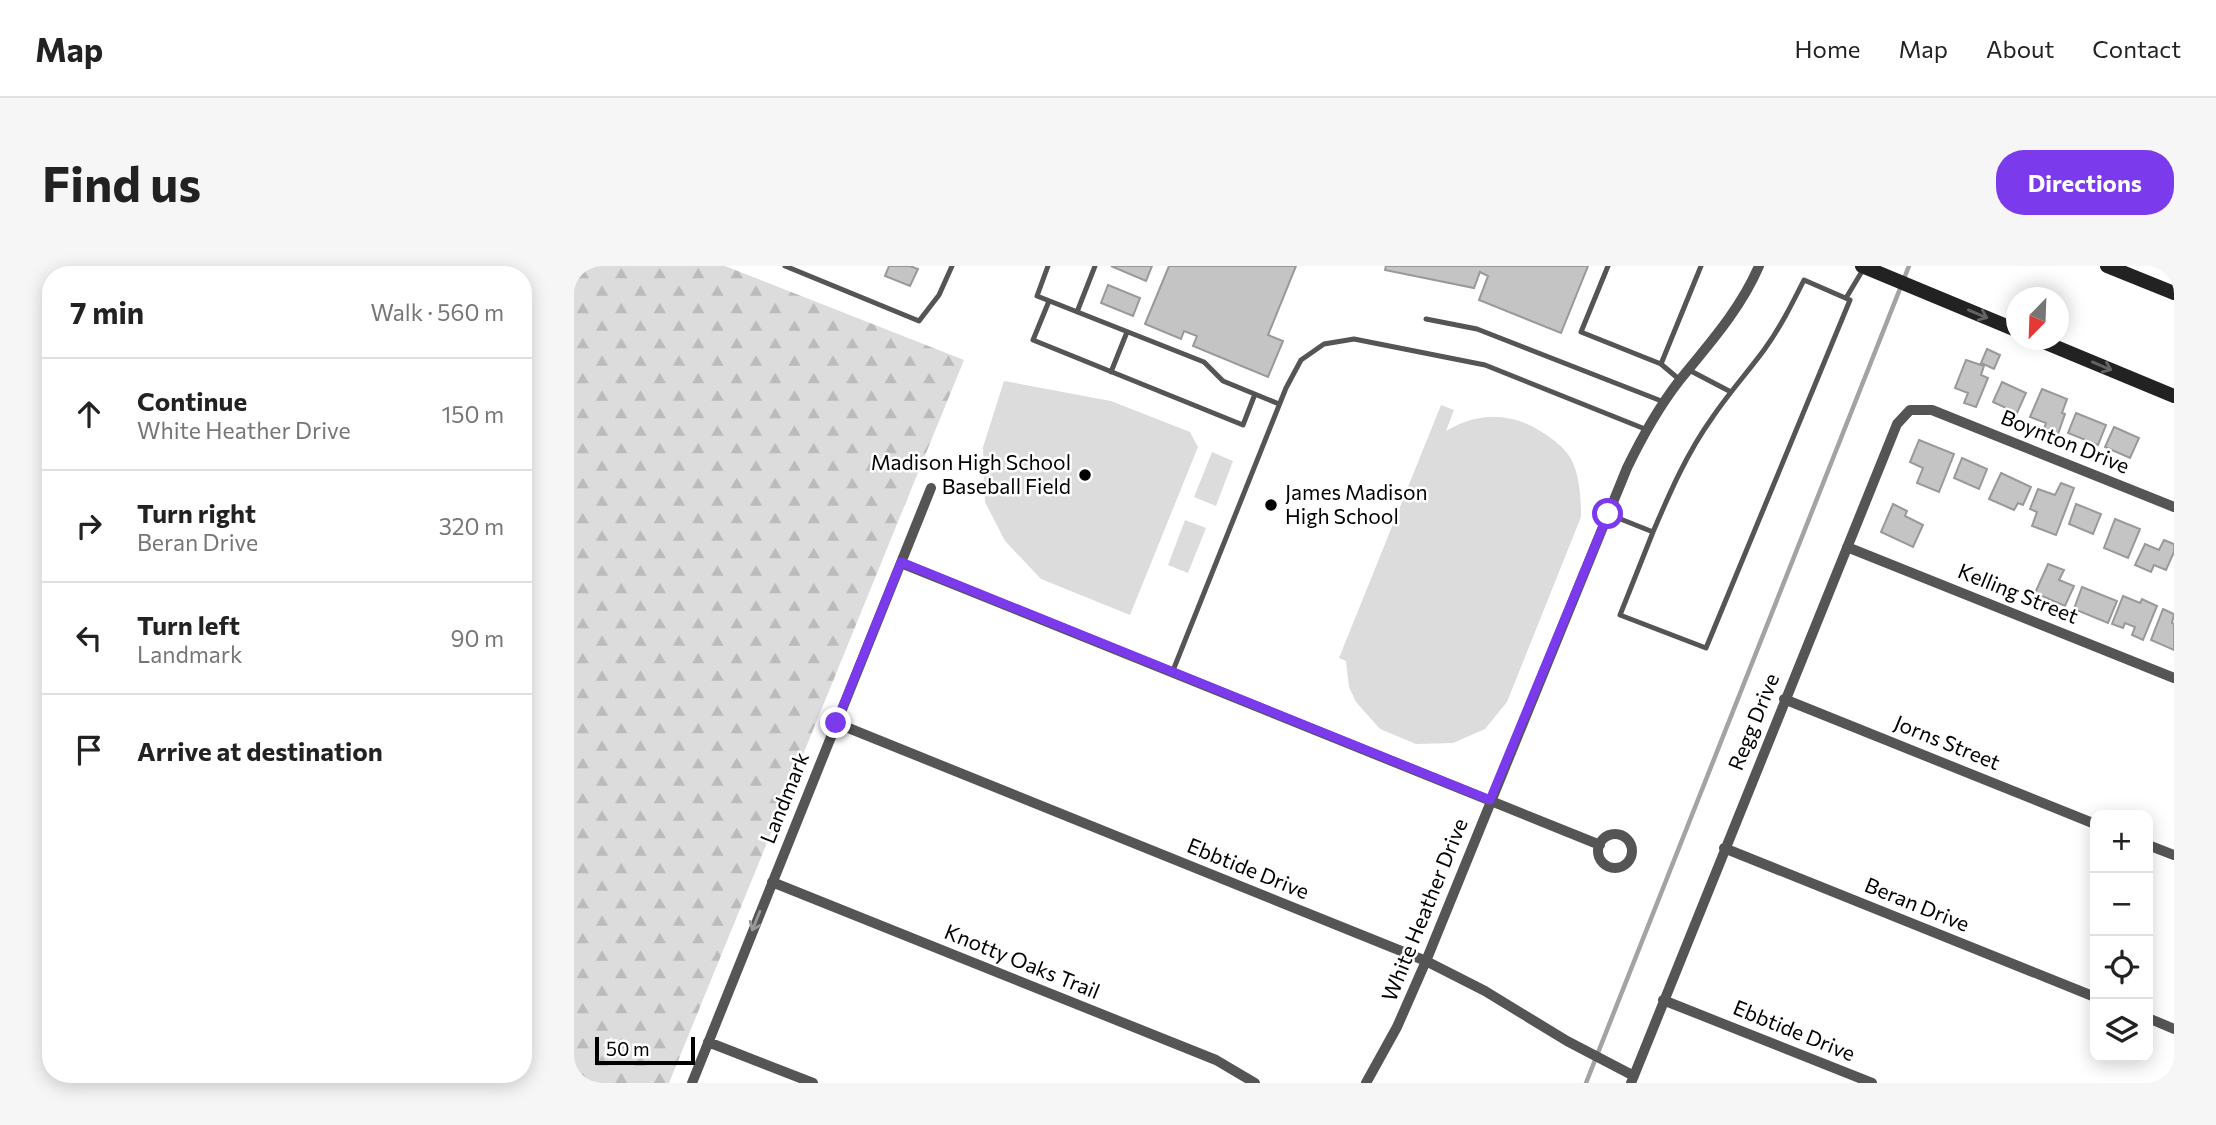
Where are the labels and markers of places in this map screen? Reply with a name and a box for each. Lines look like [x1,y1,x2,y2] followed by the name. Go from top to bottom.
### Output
[871,449,1071,498] place label: Madison High School Baseball Field
[1077,467,1093,483] marker: Madison High School Baseball Field
[1285,479,1428,528] place label: James Madison High School
[1263,497,1279,513] marker: James Madison High School

